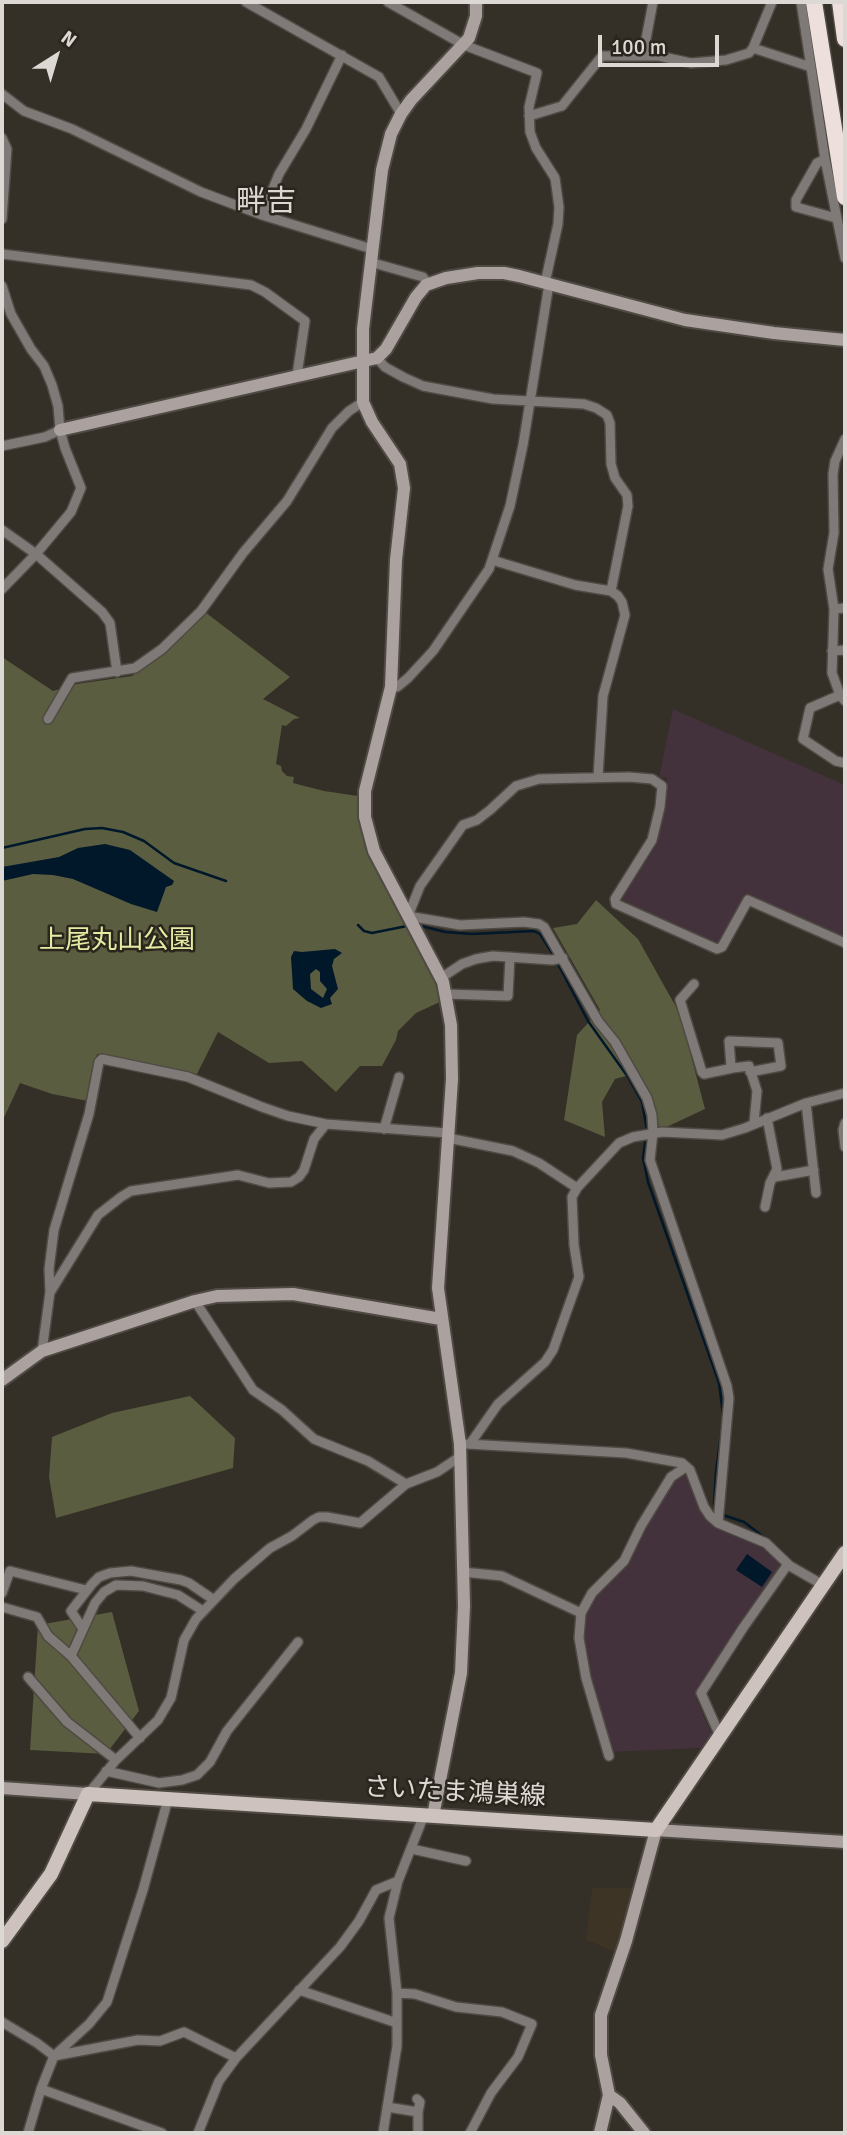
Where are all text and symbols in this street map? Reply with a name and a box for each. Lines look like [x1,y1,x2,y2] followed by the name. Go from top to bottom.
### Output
[21,21,91,91] north arrow
[602,21,723,65] scale bar
[56,26,81,53] text: N
[611,34,666,60] text: 100 m
[236,185,296,221] district label: 畔吉
[39,925,195,957] park label: 上尾丸山公園
[363,1773,547,1813] street label: さいたま鴻巣線

